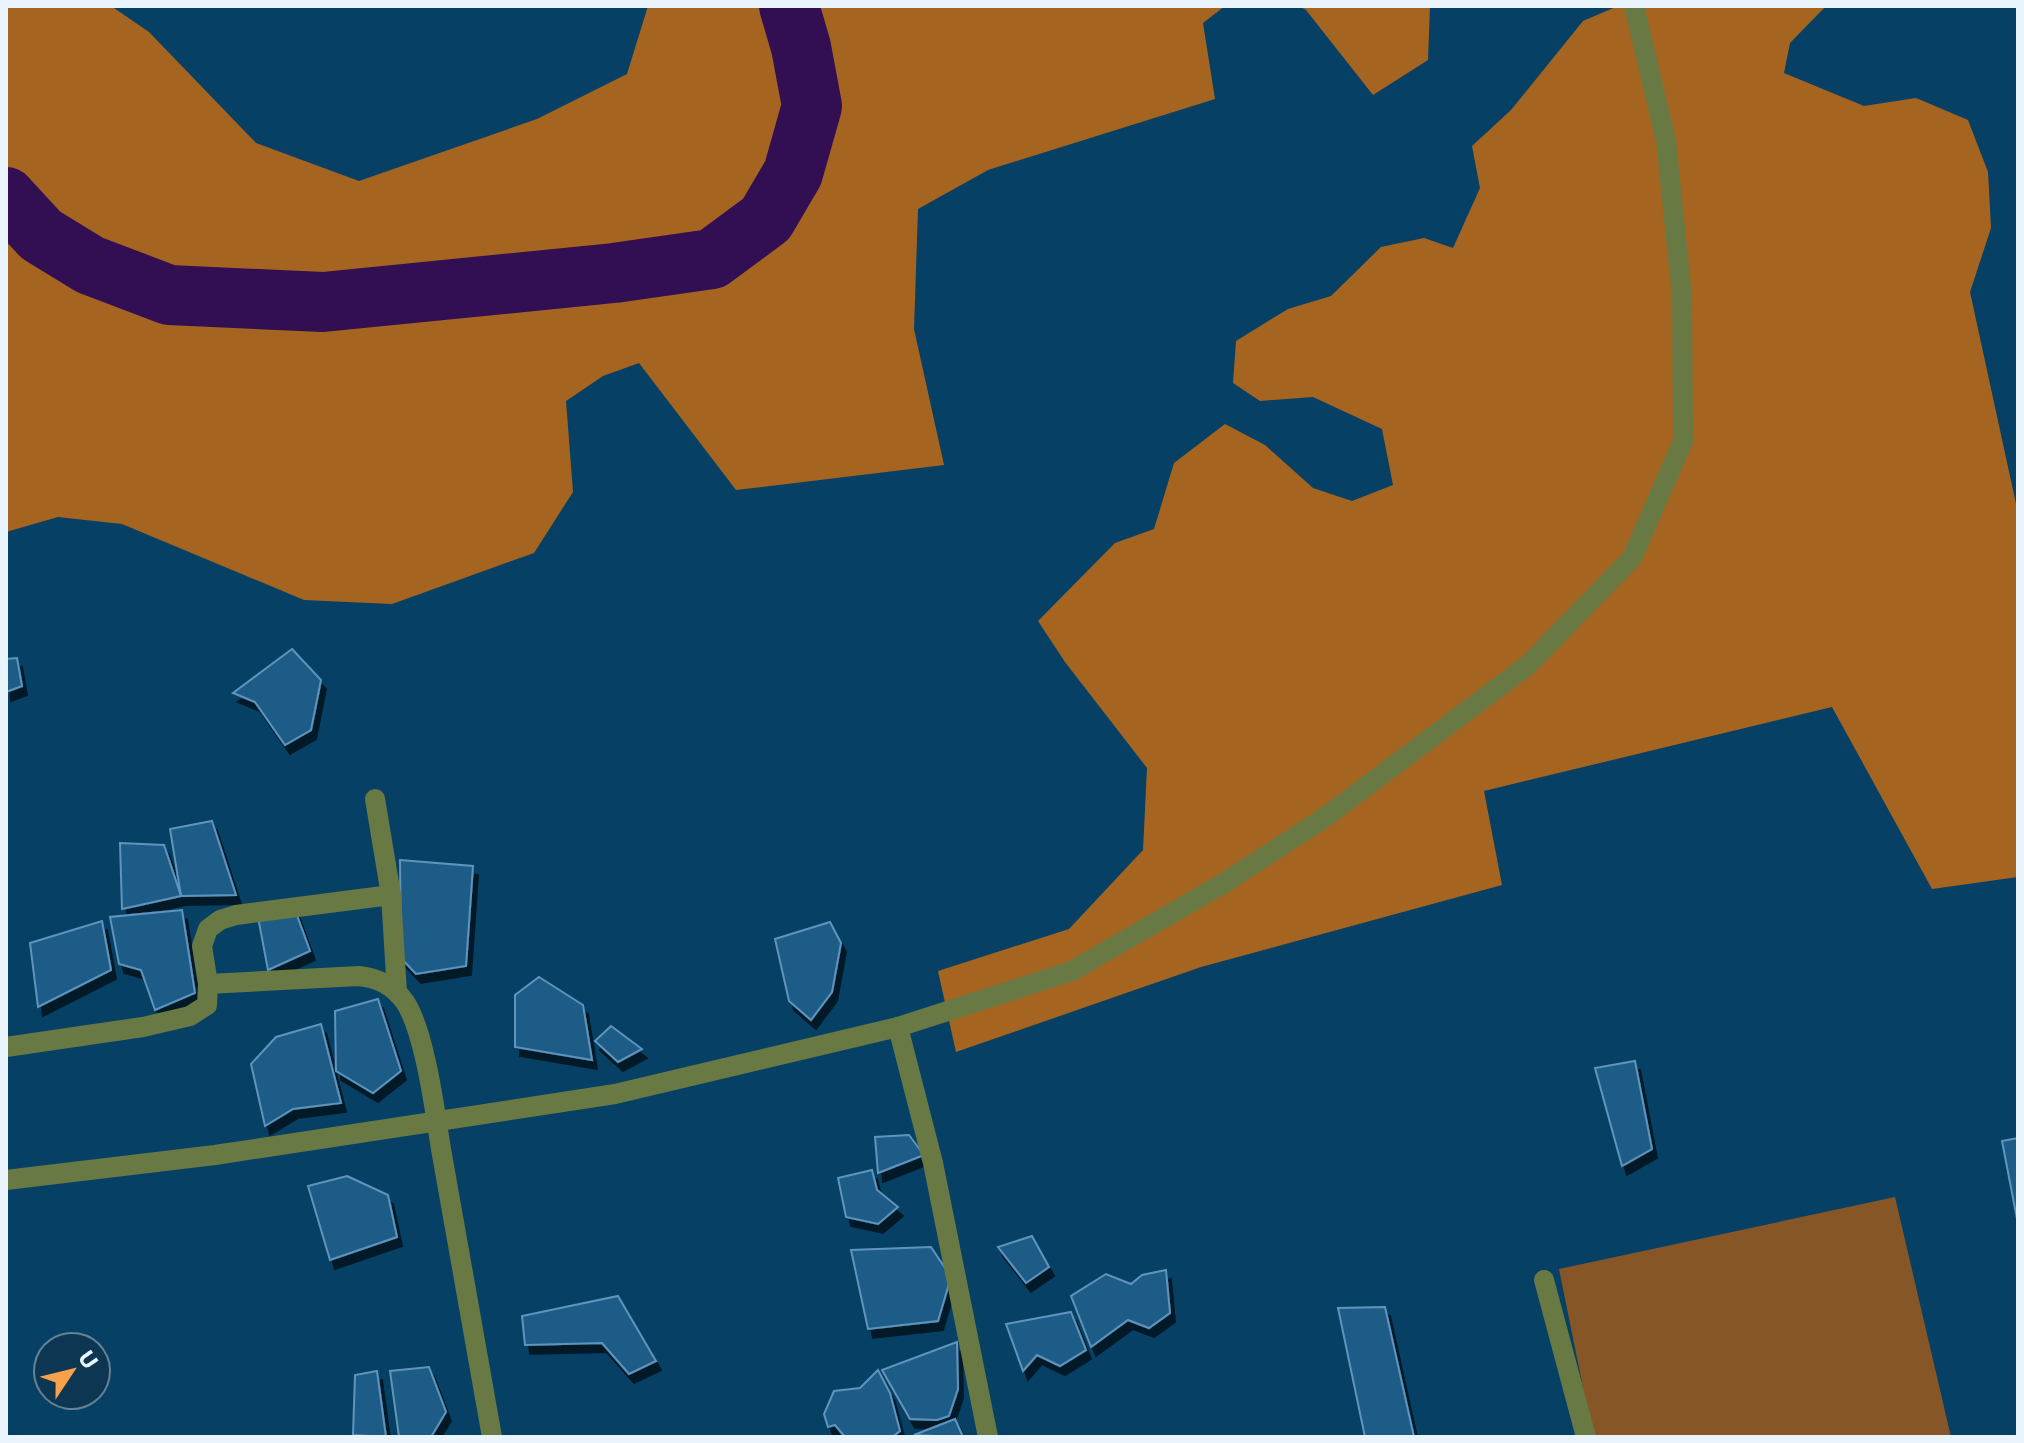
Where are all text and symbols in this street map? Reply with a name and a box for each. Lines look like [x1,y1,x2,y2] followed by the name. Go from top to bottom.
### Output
[32,1331,112,1411] north arrow
[73,1345,104,1374] text: U

